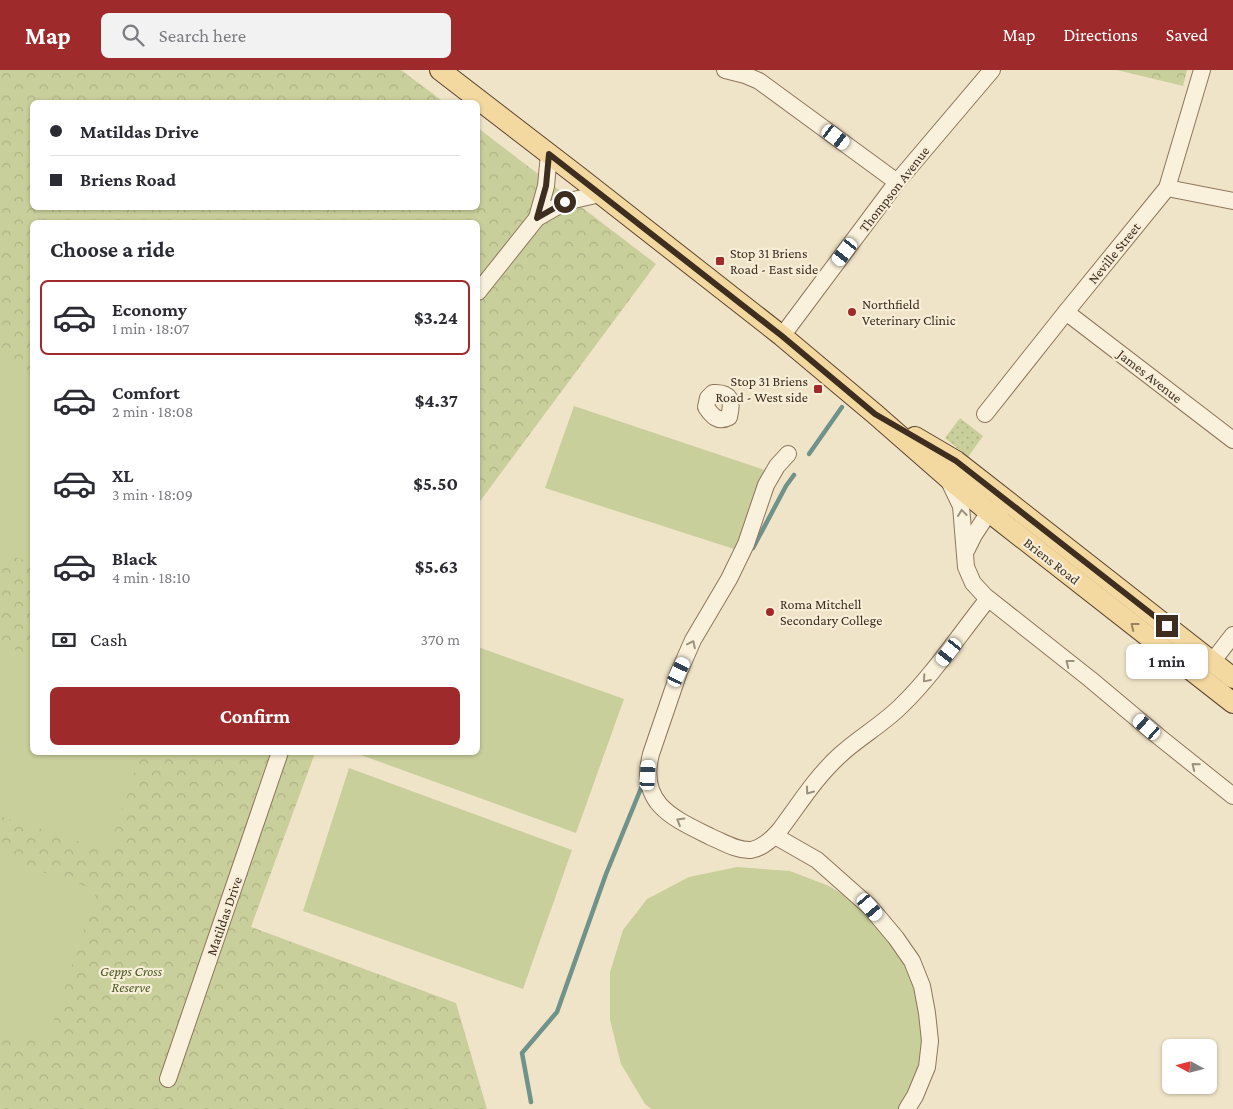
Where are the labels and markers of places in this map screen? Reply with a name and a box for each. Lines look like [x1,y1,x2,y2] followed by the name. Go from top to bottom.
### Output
[730,245,818,277] place label: Stop 31 Briens Road - East side
[714,255,726,267] marker: Stop 31 Briens Road - East side
[862,296,956,328] place label: Northfield Veterinary Clinic
[846,306,858,318] marker: Northfield Veterinary Clinic
[715,373,808,405] place label: Stop 31 Briens Road - West side
[812,383,824,395] marker: Stop 31 Briens Road - West side
[780,596,882,628] place label: Roma Mitchell Secondary College
[764,606,776,618] marker: Roma Mitchell Secondary College

